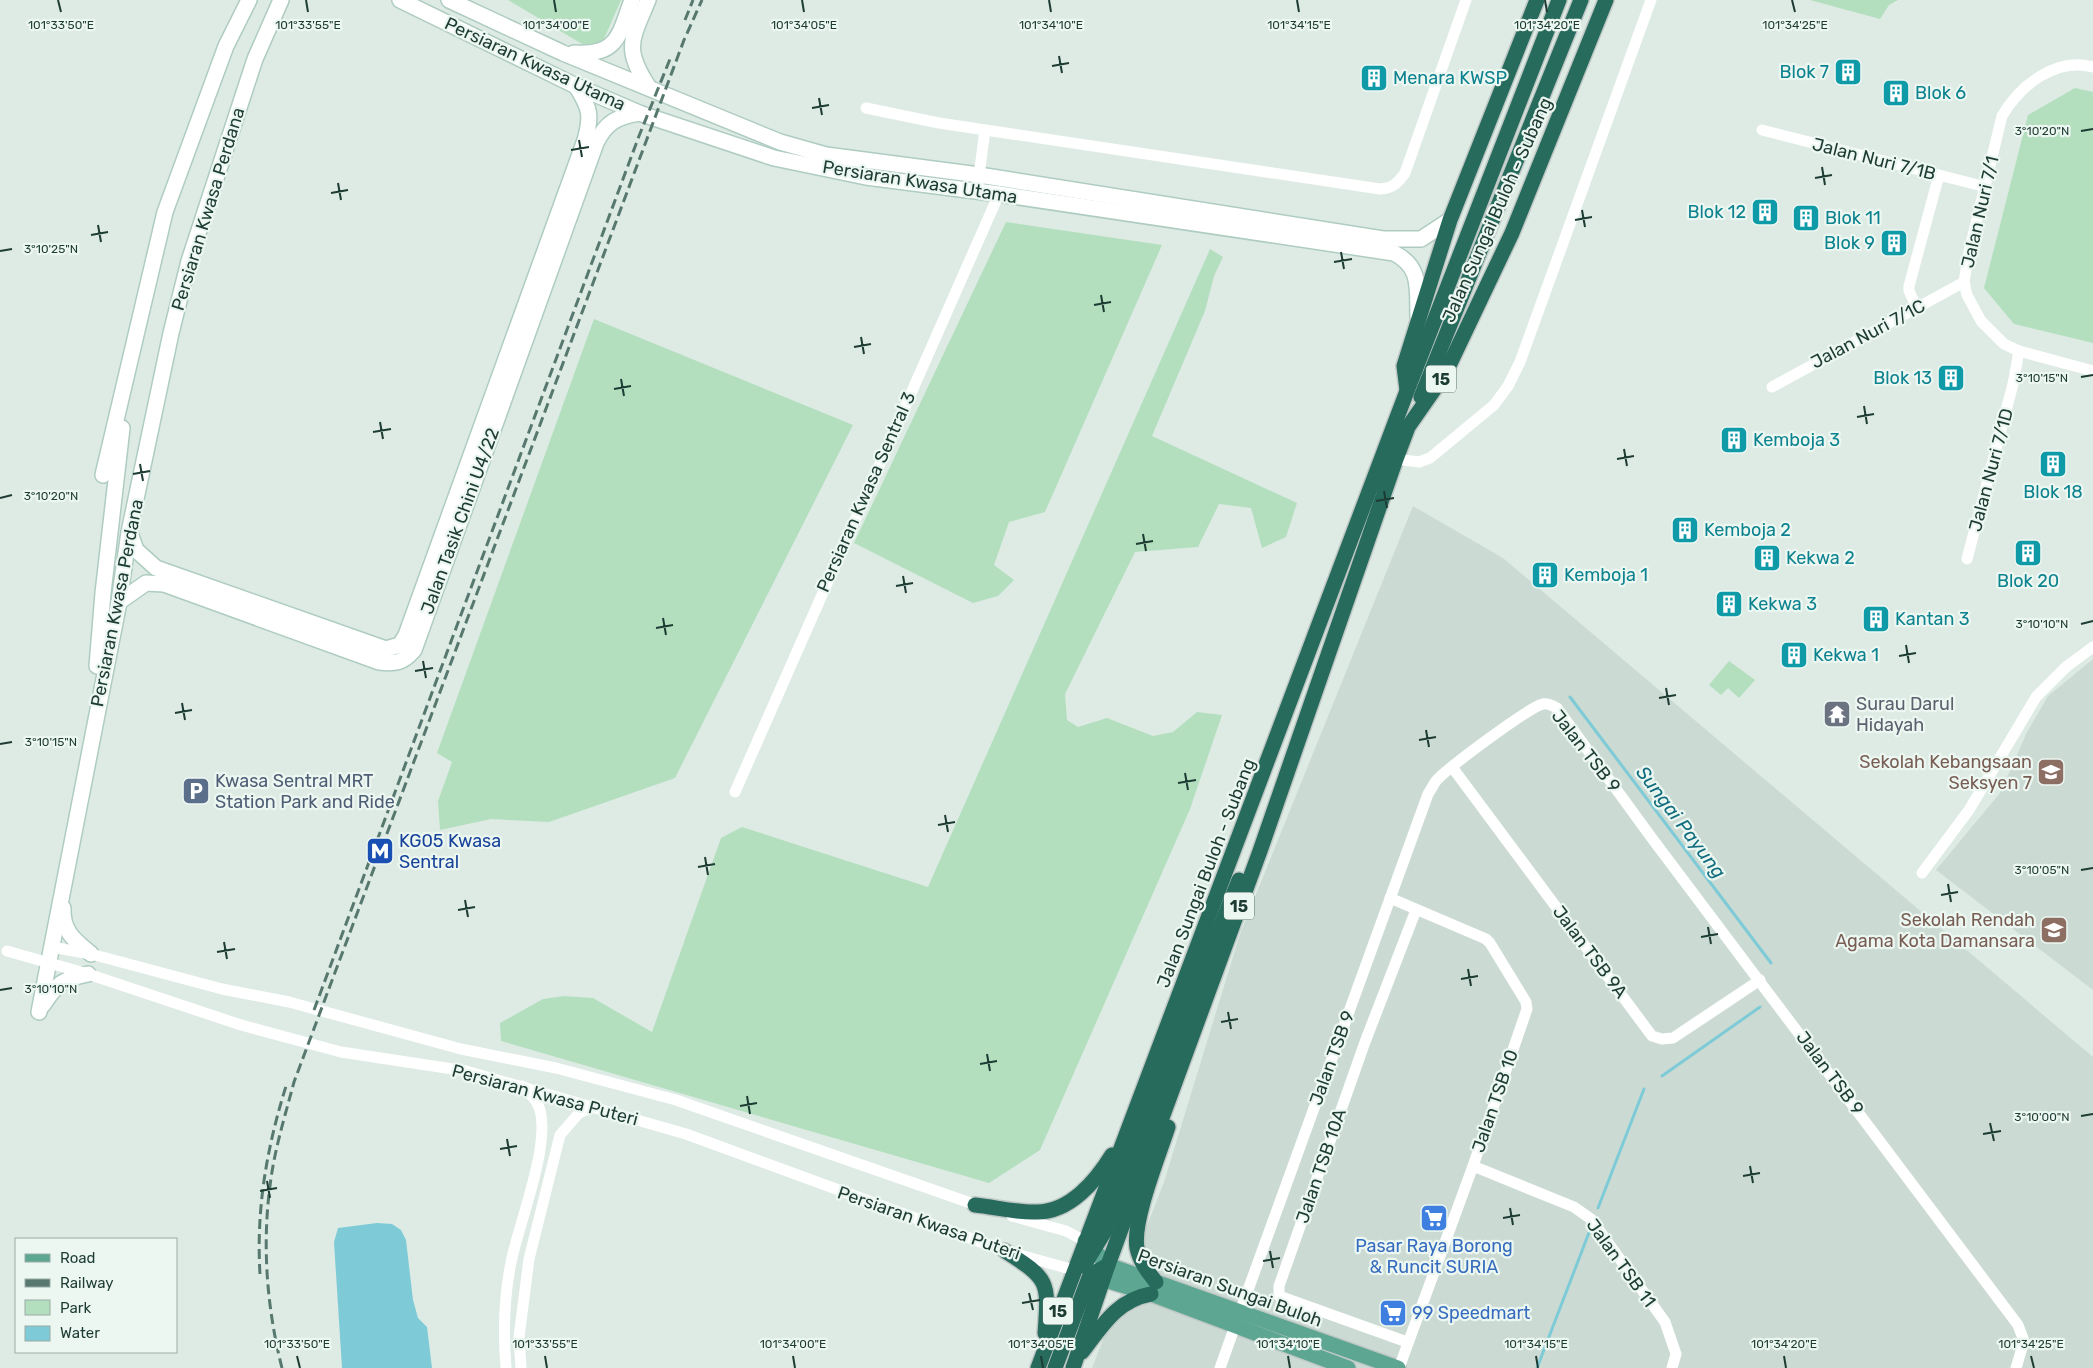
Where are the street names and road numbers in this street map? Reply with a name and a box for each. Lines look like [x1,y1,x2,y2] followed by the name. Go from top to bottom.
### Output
[441,12,629,116] street label: Persiaran Kwasa Utama
[1437,94,1557,326] street label: Jalan Sungai Buloh - Subang
[167,105,249,313] street label: Persiaran Kwasa Perdana
[1810,133,1938,185] street label: Jalan Nuri 7/1B
[1956,154,2004,270] street label: Jalan Nuri 7/1
[821,156,1019,208] street label: Persiaran Kwasa Utama
[1807,295,1929,373] street label: Jalan Nuri 7/1C
[1426,366,1456,392] road number: 15
[812,389,920,595] street label: Persiaran Kwasa Sentral 3
[1964,406,2018,534] street label: Jalan Nuri 7/1D
[416,425,504,617] street label: Jalan Tasik Chini U4/22
[86,497,148,709] street label: Persiaran Kwasa Perdana
[1547,705,1625,797] street label: Jalan TSB 9
[1152,755,1260,991] street label: Jalan Sungai Buloh - Subang
[1224,892,1254,919] road number: 15
[1548,901,1632,1003] street label: Jalan TSB 9A
[1305,1008,1359,1108] street label: Jalan TSB 9
[1791,1027,1869,1119] street label: Jalan TSB 9
[1467,1047,1523,1155] street label: Jalan TSB 10
[449,1060,641,1130] street label: Persiaran Kwasa Puteri
[1291,1106,1351,1226] street label: Jalan TSB 10A
[835,1181,1023,1265] street label: Persiaran Kwasa Puteri
[1582,1215,1660,1311] street label: Jalan TSB 11
[1135,1244,1325,1332] street label: Persiaran Sungai Buloh
[1043,1298,1073,1324] road number: 15

